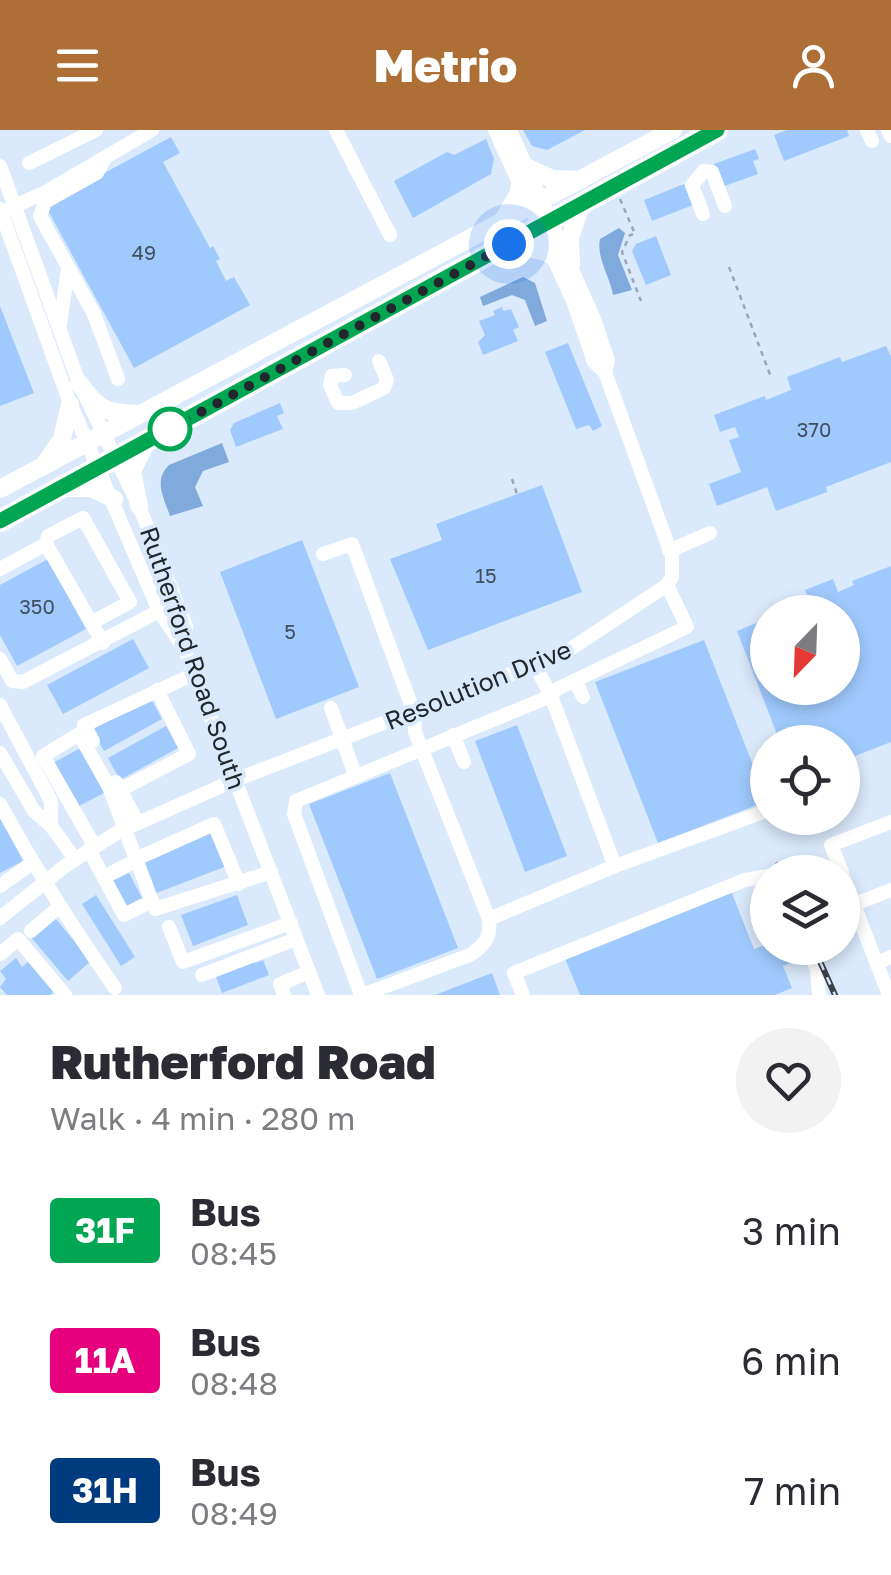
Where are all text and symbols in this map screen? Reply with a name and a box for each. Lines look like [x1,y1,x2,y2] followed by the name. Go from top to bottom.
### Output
[50,38,105,93] icon: menu
[374,38,517,92] text: Metrio
[786,38,841,93] icon: person
[484,219,534,269] your location
[132,240,156,264] house number: 49
[149,408,191,450] unlabelled marker
[797,417,831,441] house number: 370
[134,522,253,793] street label: Rutherford Road South
[475,563,497,587] house number: 15
[19,594,55,618] house number: 350
[750,595,860,705] north arrow
[750,595,860,965] map controls
[284,619,296,643] house number: 5
[380,633,575,736] street label: Resolution Drive
[750,725,860,835] button: locate
[750,855,860,965] button: layers
[736,1028,841,1133] button: heart
[50,1032,436,1090] text: Rutherford Road
[50,1099,355,1137] text: Walk · 4 min · 280 m
[190,1189,261,1234] text: Bus
[742,1208,841,1253] text: 3 min
[75,1209,135,1251] text: 31F
[190,1234,277,1272] text: 08:45
[190,1319,261,1364] text: Bus
[741,1338,841,1383] text: 6 min
[75,1339,135,1381] text: 11A
[190,1364,278,1402] text: 08:48
[190,1449,261,1494] text: Bus
[744,1468,841,1513] text: 7 min
[72,1469,138,1511] text: 31H
[190,1494,278,1532] text: 08:49

